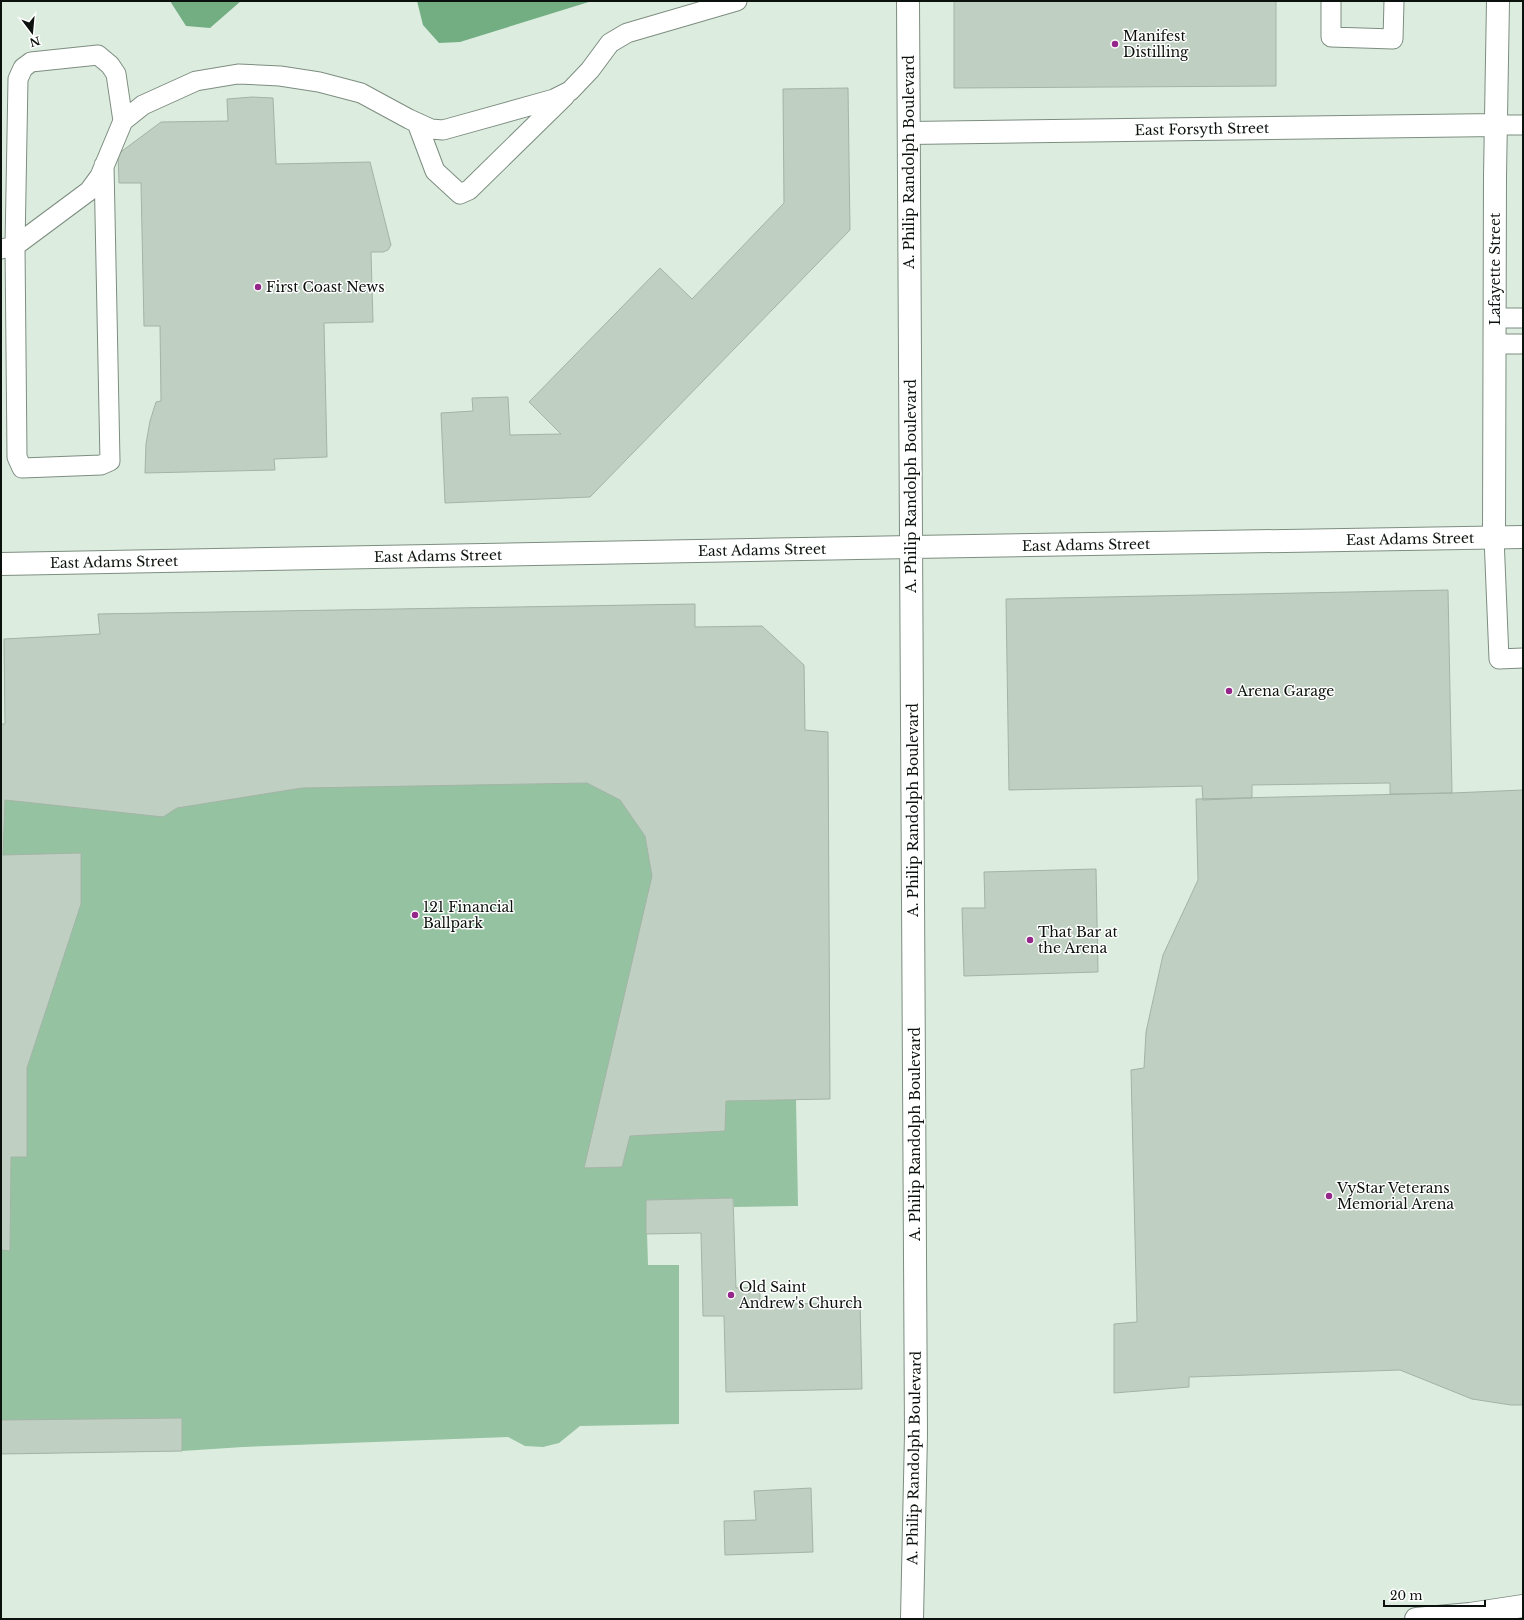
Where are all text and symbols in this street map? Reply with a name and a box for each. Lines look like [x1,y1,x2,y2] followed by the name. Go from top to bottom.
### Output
[12,12,52,52] north arrow
[1123,27,1189,61] place label: Manifest Distilling
[27,33,42,50] text: N
[1110,39,1120,49] marker: Manifest Distilling
[900,54,918,270] street label: A. Philip Randolph Boulevard
[1135,119,1270,139] street label: East Forsyth Street
[1486,212,1504,325] street label: Lafayette Street
[266,278,385,296] place label: First Coast News
[253,282,263,292] marker: First Coast News
[902,378,920,594] street label: A. Philip Randolph Boulevard
[1346,529,1475,549] street label: East Adams Street
[1022,535,1151,555] street label: East Adams Street
[698,540,827,560] street label: East Adams Street
[374,546,503,566] street label: East Adams Street
[50,552,179,572] street label: East Adams Street
[1236,682,1334,700] place label: Arena Garage
[1224,686,1234,696] marker: Arena Garage
[904,702,922,918] street label: A. Philip Randolph Boulevard
[423,898,514,932] place label: 121 Financial Ballpark
[410,910,420,920] marker: 121 Financial Ballpark
[1038,923,1119,957] place label: That Bar at the Arena
[1025,935,1035,945] marker: That Bar at the Arena
[906,1026,924,1242] street label: A. Philip Randolph Boulevard
[1336,1179,1454,1213] place label: VyStar Veterans Memorial Arena
[1324,1191,1334,1201] marker: VyStar Veterans Memorial Arena
[738,1278,863,1312] place label: Old Saint Andrew's Church
[726,1290,736,1300] marker: Old Saint Andrew's Church
[903,1350,925,1566] street label: A. Philip Randolph Boulevard
[1384,1582,1485,1608] scale bar
[1390,1588,1422,1603] text: 20 m

